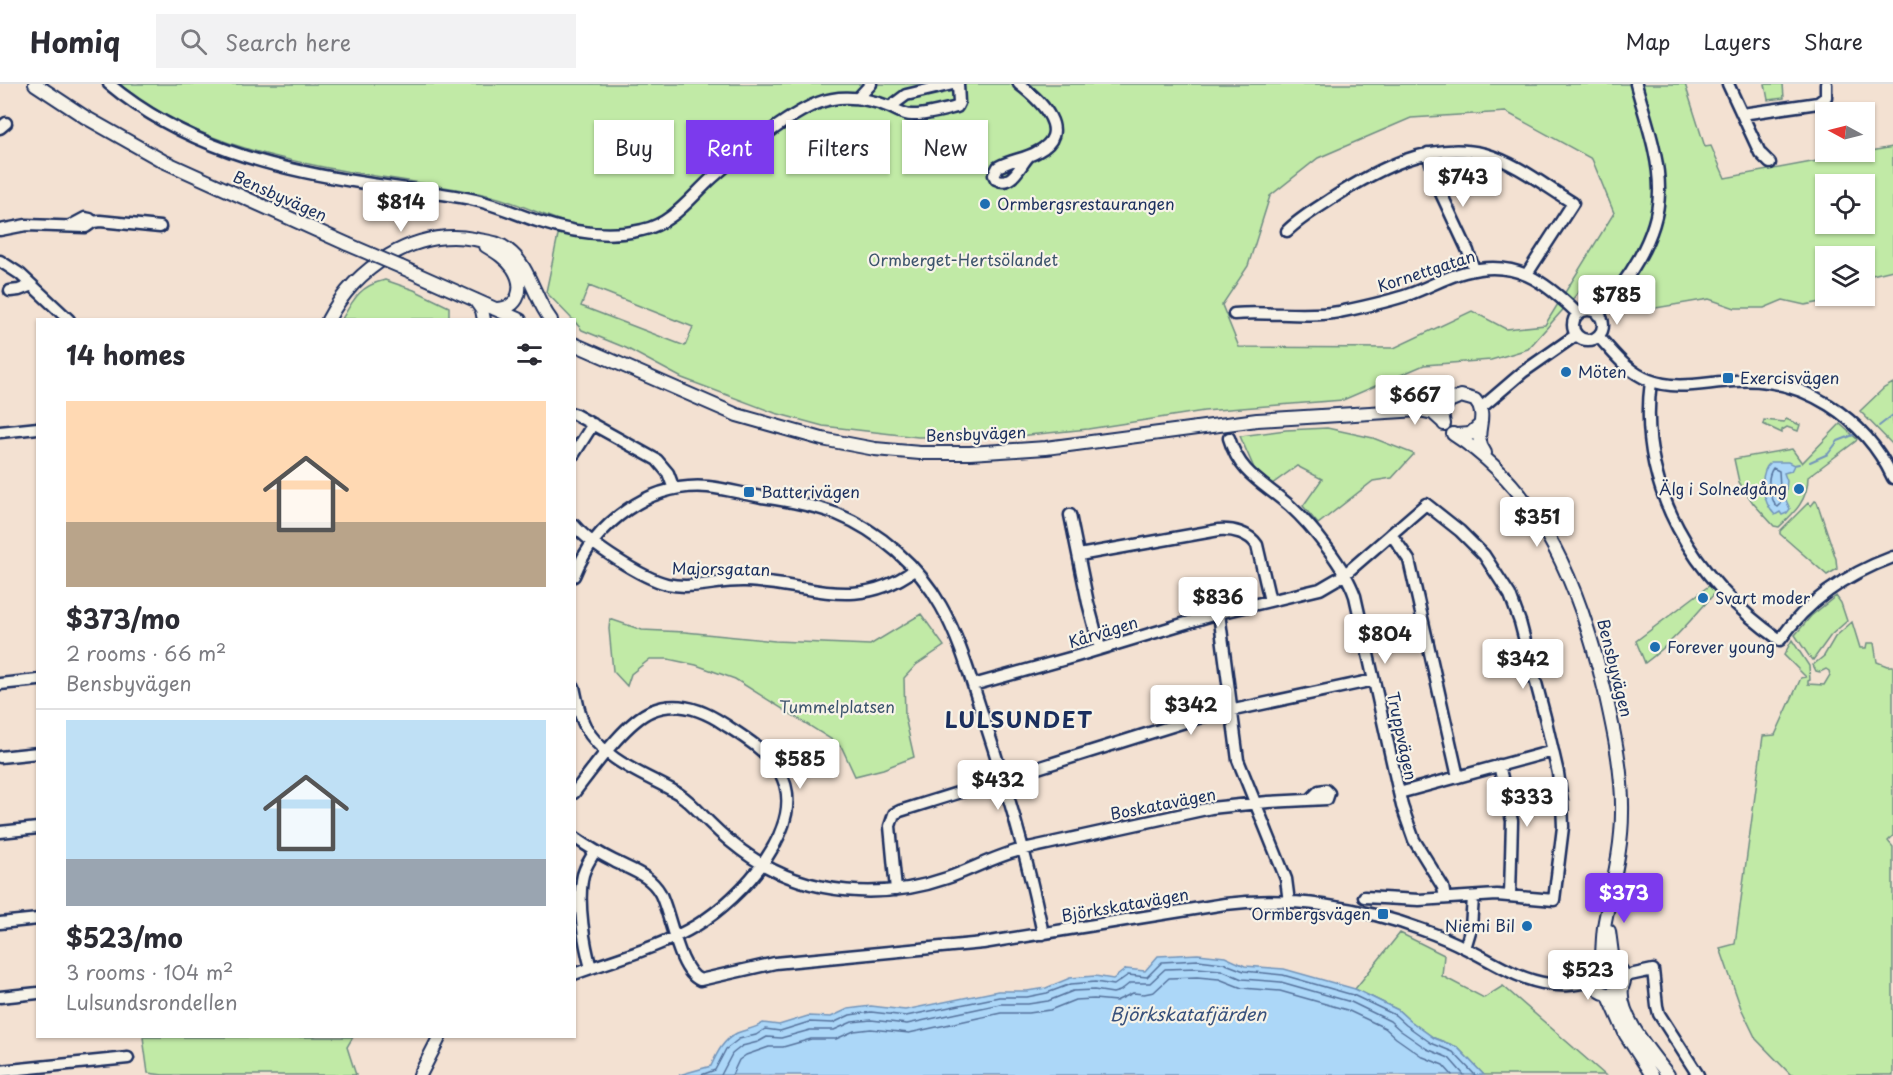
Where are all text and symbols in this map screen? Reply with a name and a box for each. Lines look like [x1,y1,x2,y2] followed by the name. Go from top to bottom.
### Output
[156,14,576,68] search box
[30,20,120,63] text: Homiq
[177,25,210,58] icon: search
[225,25,351,58] text: Search here
[1626,25,1670,57] text: Map
[1703,25,1771,57] text: Layers
[1804,25,1863,57] text: Share
[1815,102,1875,162] north arrow
[1815,102,1875,306] map controls
[594,120,674,174] chip: Buy
[686,120,774,174] chip: Rent
[786,120,890,174] chip: Filters
[902,120,988,174] chip: New
[1427,157,1499,208] pin: $743
[1438,161,1488,191] text: $743
[230,164,331,226] street label: Bensbyvägen
[1815,174,1875,234] button: locate
[365,182,437,233] pin: $814
[377,186,425,216] text: $814
[997,191,1175,215] place label: Ormbergsrestaurangen
[978,197,992,211] marker: Ormbergsrestaurangen
[1374,243,1478,297] street label: Kornettgatan
[1815,246,1875,306] button: layers
[868,247,1058,271] park label: Ormberget-Hertsölandet
[1581,275,1653,326] pin: $785
[1592,279,1642,309] text: $785
[66,335,185,374] text: 14 homes
[513,338,546,371] icon: filters
[1578,359,1627,383] place label: Möten
[1559,365,1573,379] marker: Möten
[1740,365,1839,389] place label: Exercisvägen
[1721,371,1735,385] marker: Exercisvägen
[1379,375,1451,426] pin: $667
[1390,379,1440,409] text: $667
[925,419,1027,447] street label: Bensbyvägen
[252,440,360,548] icon: home
[1659,476,1787,500] place label: Älg i Solnedgång
[761,479,860,503] place label: Batterivägen
[1792,482,1806,496] marker: Älg i Solnedgång
[742,485,756,499] marker: Batterivägen
[1501,497,1573,548] pin: $351
[1514,501,1560,531] text: $351
[672,555,770,581] street label: Majorsgatan
[1182,577,1254,628] pin: $836
[1193,581,1243,611] text: $836
[1715,585,1811,609] place label: Svart moder
[1696,591,1710,605] marker: Svart moder
[66,599,180,638] text: $373/mo
[1065,609,1141,653] street label: Kårvägen
[1349,614,1421,665] pin: $804
[1592,616,1640,719] street label: Bensbyvägen
[1358,618,1412,648] text: $804
[1667,634,1775,658] place label: Forever young
[66,638,226,668] text: 2 rooms · 66 m²
[1487,639,1559,690] pin: $342
[1648,640,1662,654] marker: Forever young
[1496,643,1550,673] text: $342
[66,668,192,698] text: Bensbyvägen
[1155,685,1227,736] pin: $342
[1164,689,1218,719] text: $342
[1382,689,1424,782] street label: Truppvägen
[779,694,895,718] park label: Tummelplatsen
[945,702,1093,735] district label: LULSUNDET
[764,739,836,790] pin: $585
[774,743,826,773] text: $585
[252,759,360,867] icon: home
[962,760,1034,811] pin: $432
[972,764,1024,794] text: $432
[1491,777,1563,828] pin: $333
[1108,781,1218,825] street label: Boskatavägen
[1501,781,1553,811] text: $333
[1588,873,1660,924] pin: $373
[1599,877,1649,907] text: $373
[1059,881,1190,927] street label: Björkskatavägen
[1251,901,1371,925] place label: Ormbergsvägen
[1376,907,1390,921] marker: Ormbergsvägen
[1445,913,1515,937] place label: Niemi Bil
[66,918,183,957] text: $523/mo
[1520,919,1534,933] marker: Niemi Bil
[1552,950,1624,1001] pin: $523
[1562,954,1614,984] text: $523
[66,957,233,987] text: 3 rooms · 104 m²
[66,987,238,1017] text: Lulsundsrondellen
[1110,1000,1267,1027] water label: Björkskatafjärden

